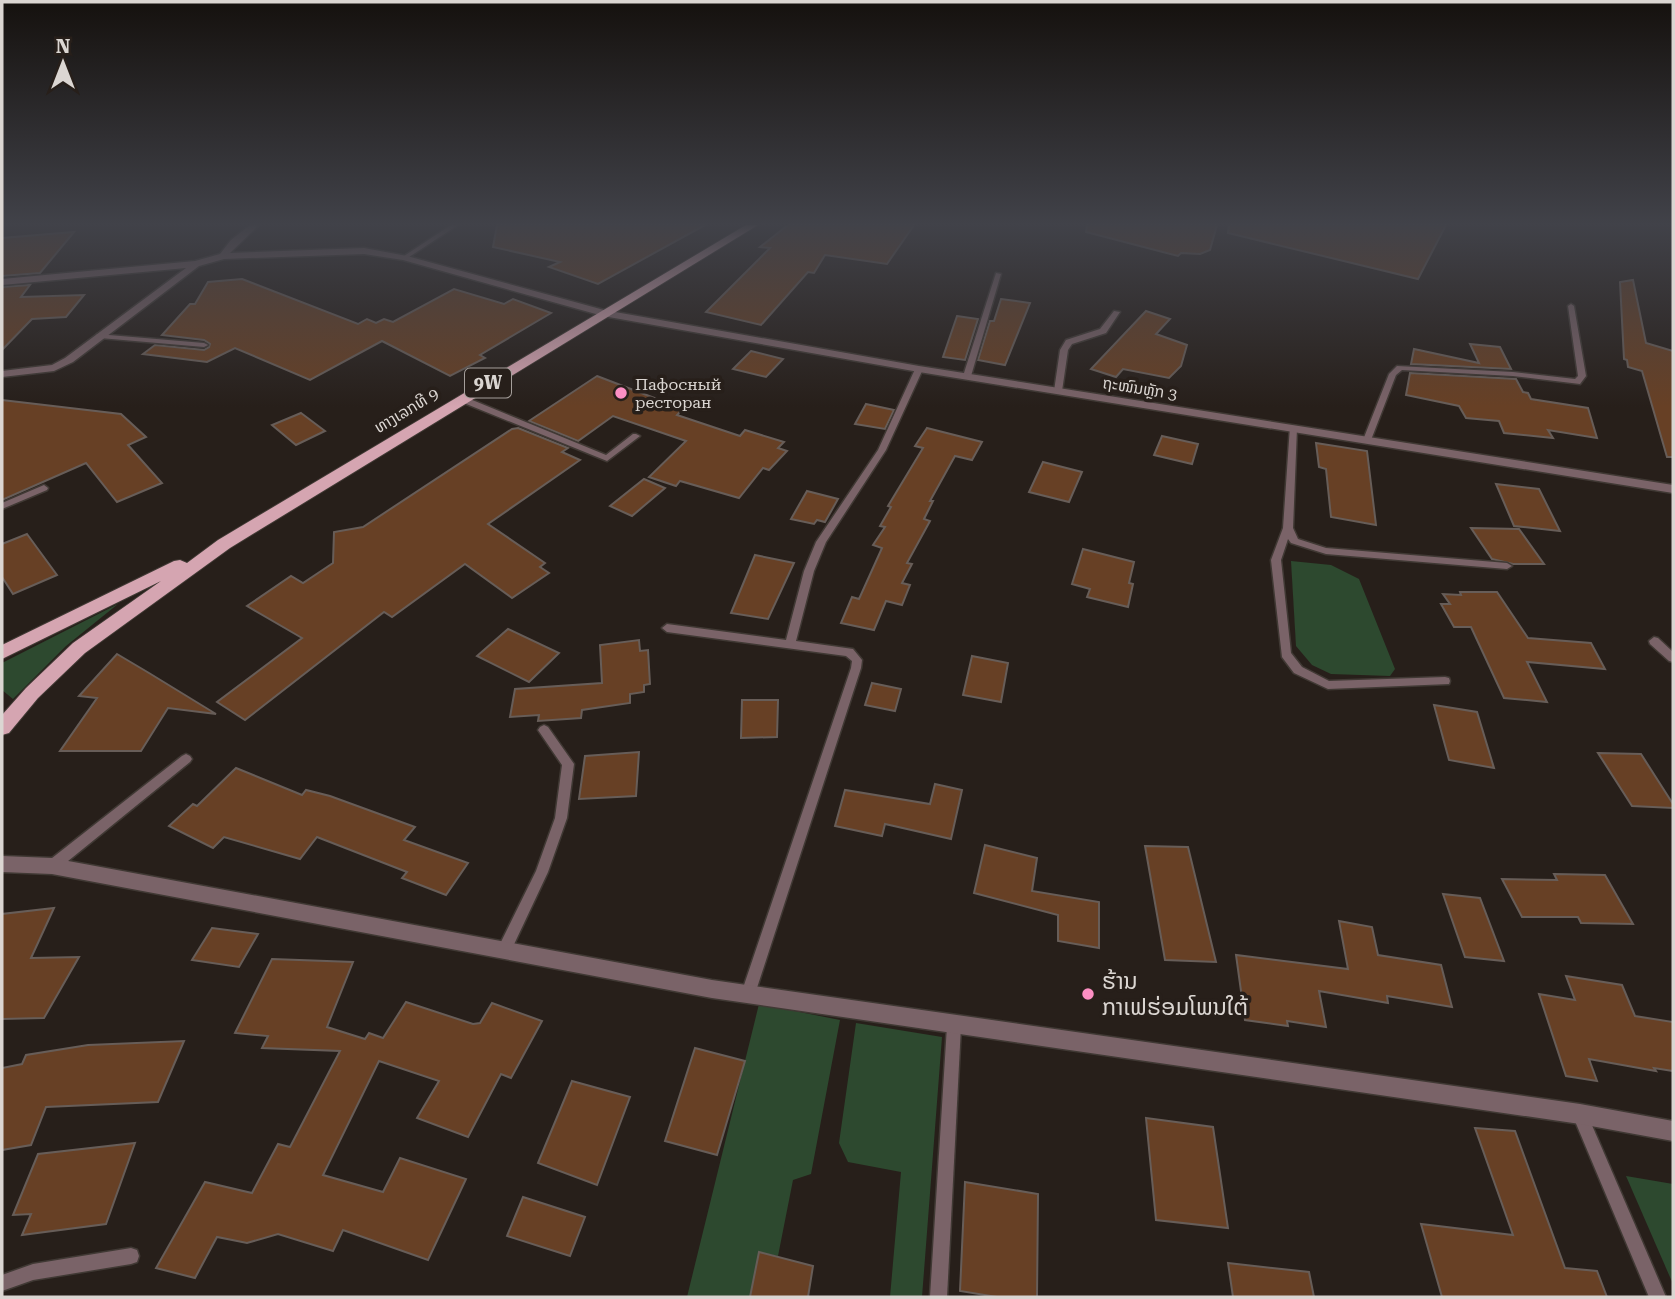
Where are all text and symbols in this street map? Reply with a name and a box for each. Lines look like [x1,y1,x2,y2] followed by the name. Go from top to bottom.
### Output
[28,28,98,98] north arrow
[56,35,71,58] text: N
[465,368,511,398] road number: 9W
[1101,373,1179,404] street label: ຖະໜົນຫຼັກ 3
[635,375,722,412] place label: Пафосный ресторан
[371,384,442,437] street label: ທາງເລກທີ 9
[613,385,629,401] marker: Пафосный ресторан
[1102,968,1248,1021] place label: ຮ້ານ ກາເຟຮ່ອມໂພນໃຕ້
[1080,986,1096,1002] marker: ຮ້ານ ກາເຟຮ່ອມໂພນໃຕ້

